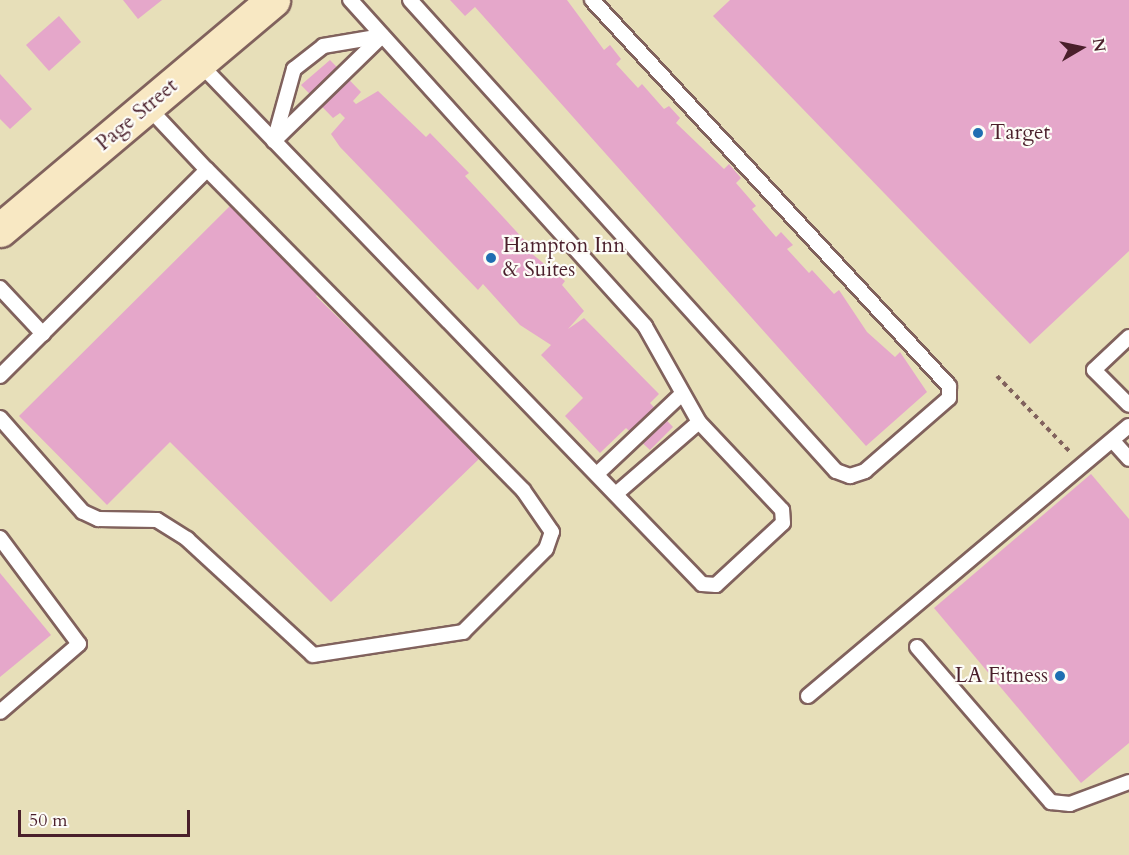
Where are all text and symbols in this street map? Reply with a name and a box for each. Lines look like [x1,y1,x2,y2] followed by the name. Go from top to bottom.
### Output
[1051,18,1111,78] north arrow
[1087,37,1111,54] text: N
[91,74,183,156] street label: Page Street
[990,120,1050,146] place label: Target
[971,126,985,140] marker: Target
[503,233,625,283] place label: Hampton Inn & Suites
[484,251,498,265] marker: Hampton Inn & Suites
[955,663,1048,689] place label: LA Fitness
[1053,669,1067,683] marker: LA Fitness
[21,798,194,836] scale bar
[29,808,68,833] text: 50 m

